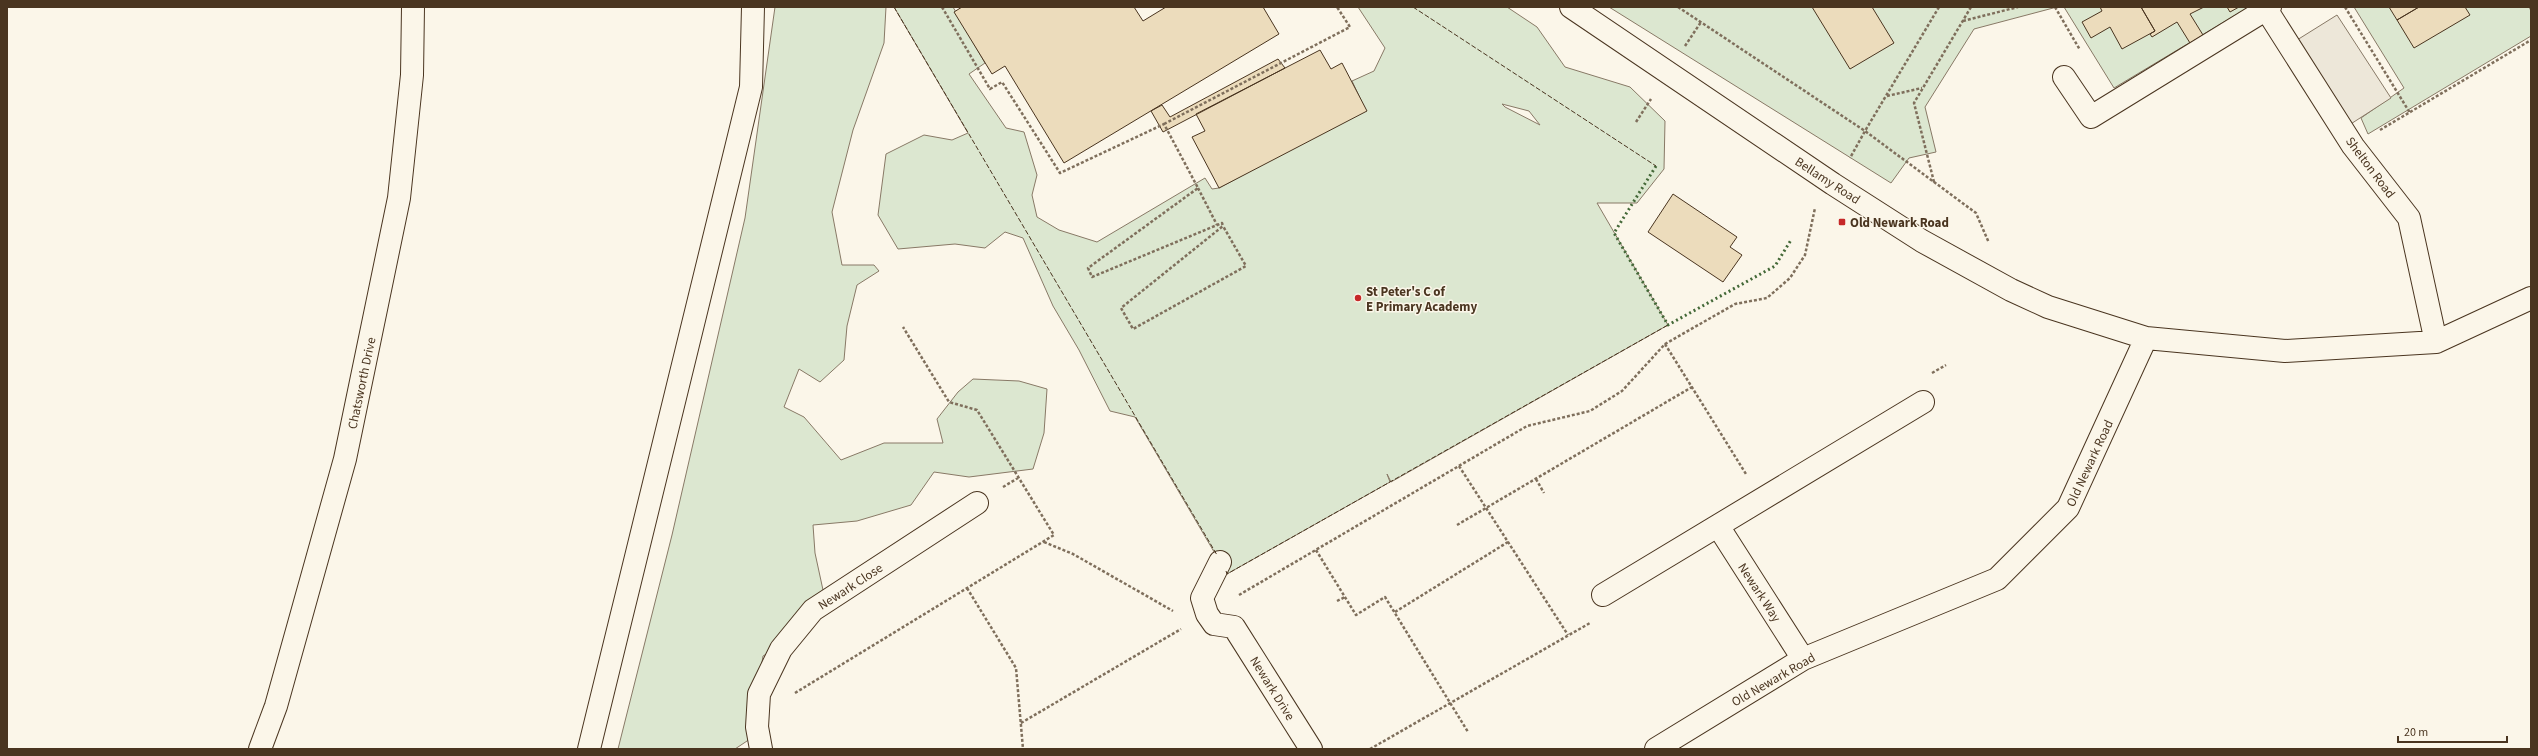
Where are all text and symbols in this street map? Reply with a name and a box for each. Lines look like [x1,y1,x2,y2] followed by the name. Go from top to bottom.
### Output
[2341,133,2399,202] street label: Shelton Road
[1791,153,1864,209] street label: Bellamy Road
[1850,214,1949,232] place label: Old Newark Road
[1837,217,1847,227] marker: Old Newark Road
[1366,283,1477,316] place label: St Peter's C of E Primary Academy
[1353,293,1363,303] marker: St Peter's C of E Primary Academy
[343,336,381,431] street label: Chatsworth Drive
[2062,417,2118,510] street label: Old Newark Road
[815,559,886,615] street label: Newark Close
[1733,560,1785,625] street label: Newark Way
[1728,649,1819,711] street label: Old Newark Road
[1245,653,1299,724] street label: Newark Drive
[2398,718,2507,744] scale bar
[2404,724,2428,741] text: 20 m

